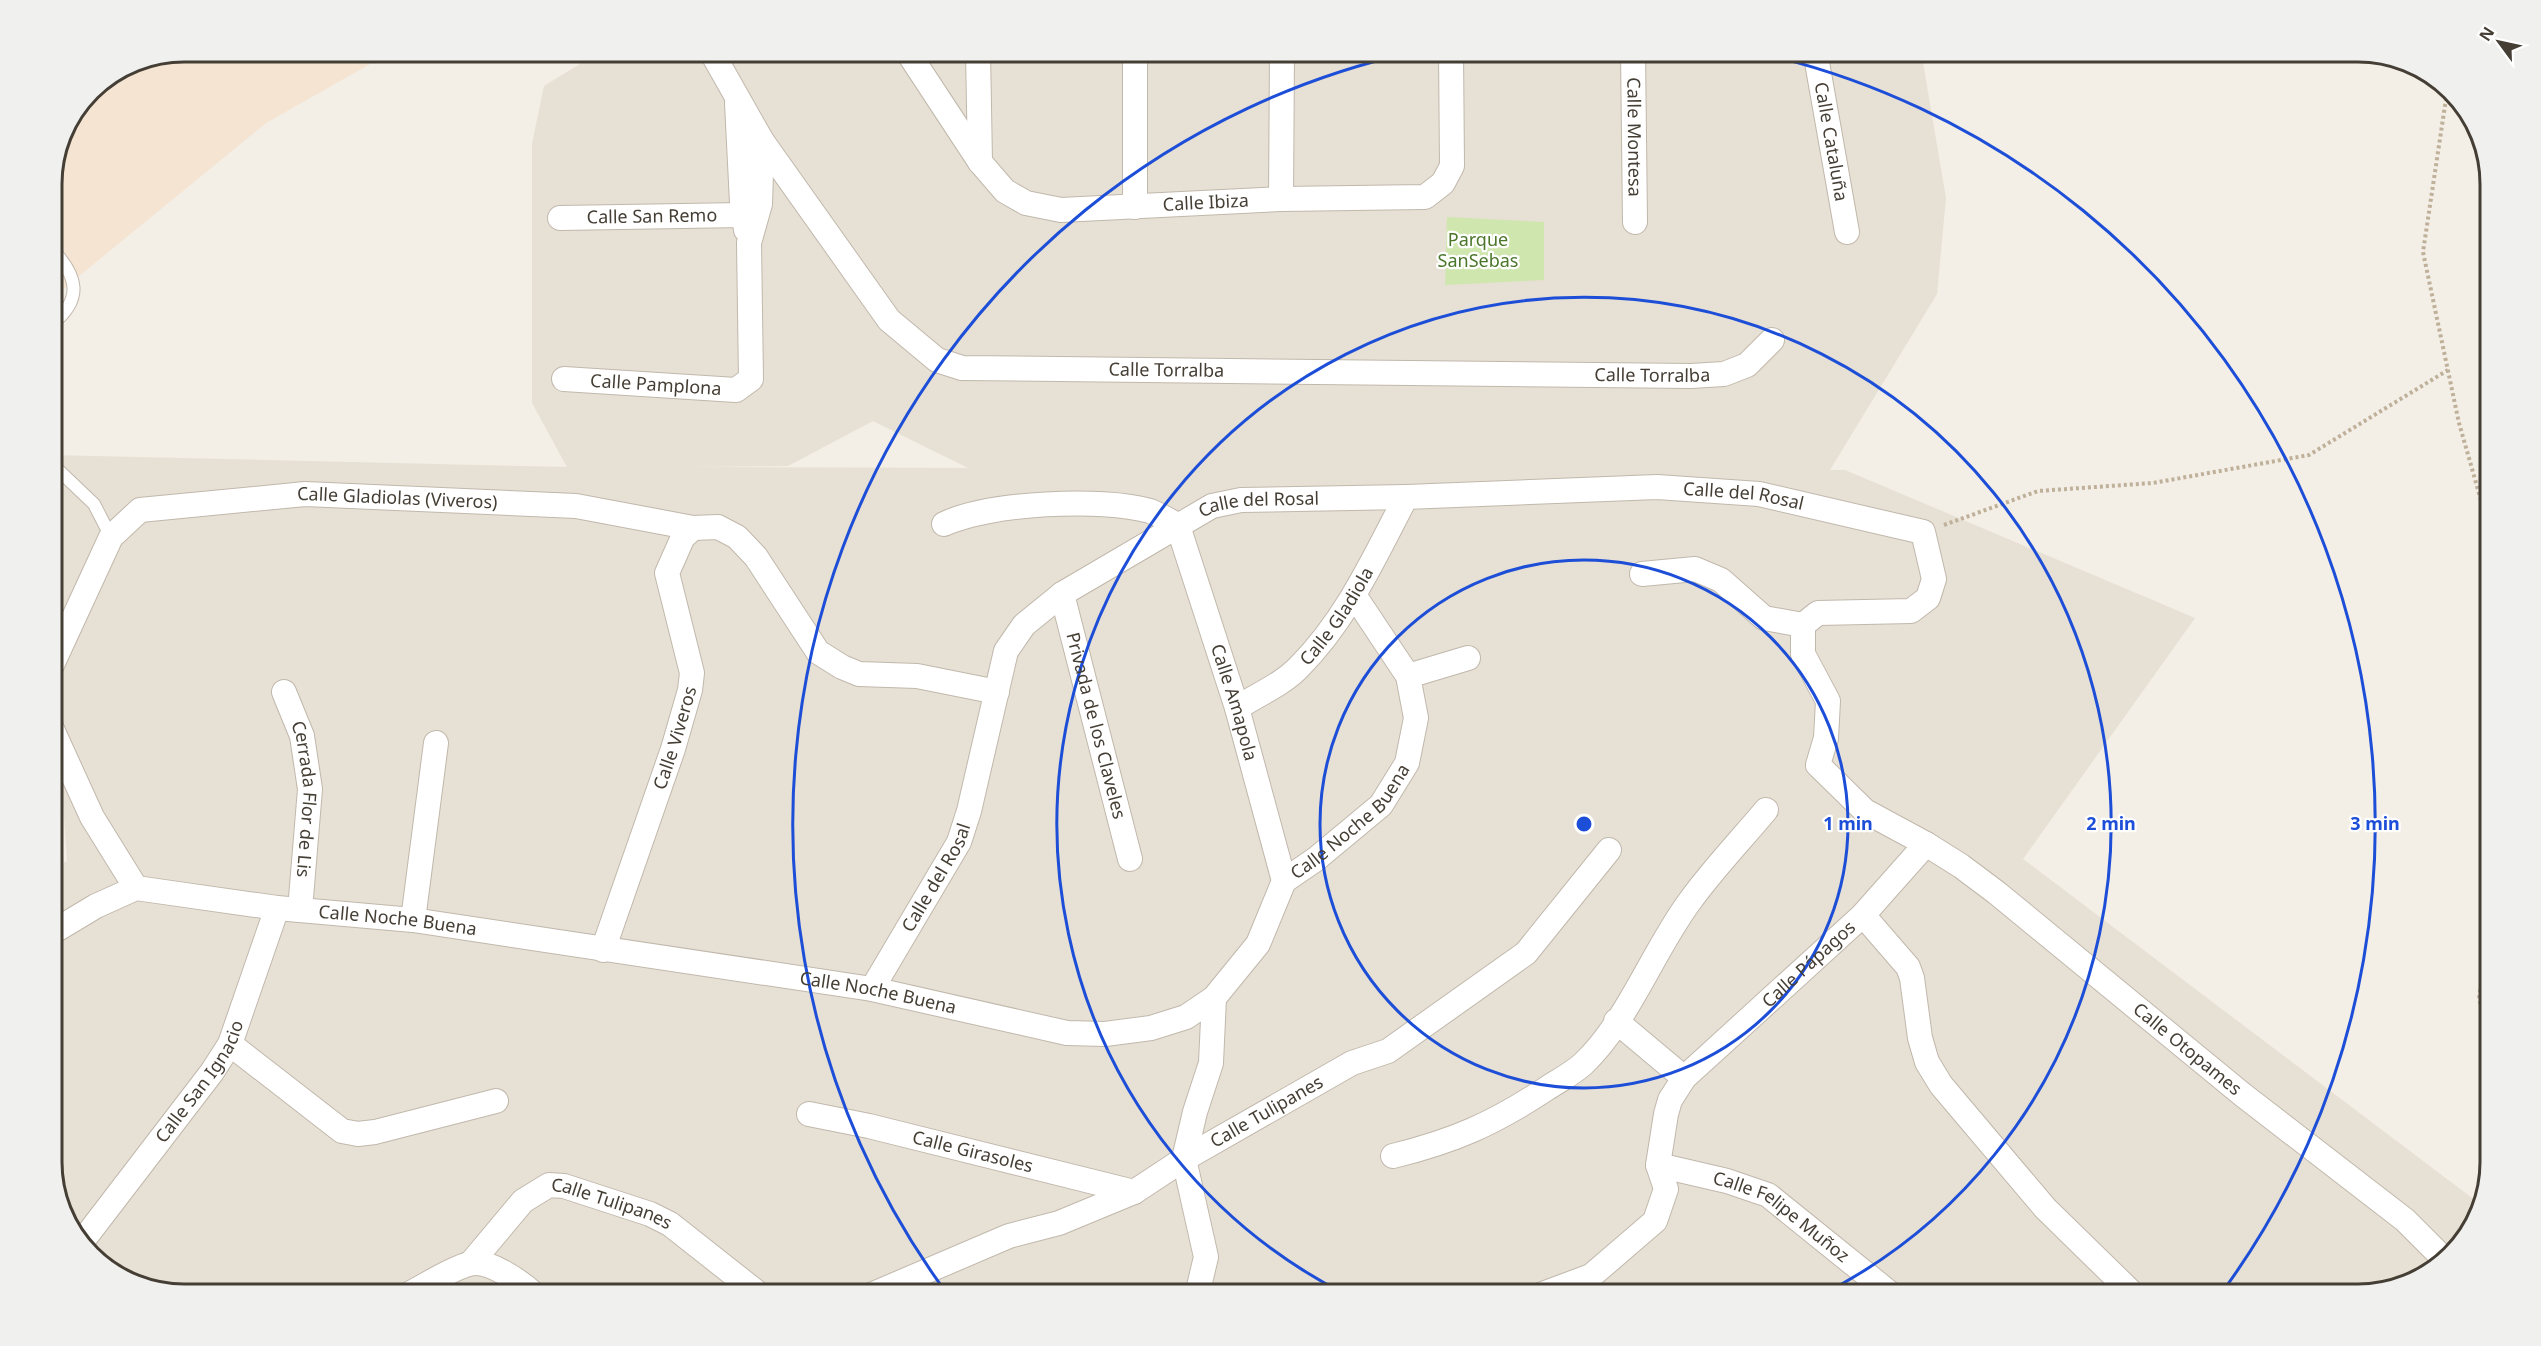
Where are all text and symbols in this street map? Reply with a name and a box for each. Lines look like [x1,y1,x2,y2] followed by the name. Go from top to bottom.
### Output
[2469,12,2529,72] north arrow
[2474,22,2499,45] text: N
[1622,77,1648,197] street label: Calle Montesa
[1810,80,1854,203] street label: Calle Cataluña
[1162,188,1249,216] street label: Calle Ibiza
[587,202,717,229] street label: Calle San Remo
[1438,227,1518,272] park label: Parque SanSebas
[1108,357,1224,382] street label: Calle Torralba
[1594,362,1711,387] street label: Calle Torralba
[590,368,722,400] street label: Calle Pamplona
[1682,476,1806,515] street label: Calle del Rosal
[296,481,498,514] street label: Calle Gladiolas (Viveros)
[1193,486,1319,523] street label: Calle del Rosal
[1294,562,1378,670] street label: Calle Gladiola
[1061,630,1132,821] street label: Privada de los Claveles
[1206,641,1264,763] street label: Calle Amapola
[647,683,701,793] street label: Calle Viveros
[286,717,323,878] street label: Cerrada Flor de Lis
[1285,759,1415,884] street label: Calle Noche Buena
[1823,811,1873,835] text: 1 min
[2086,811,2136,835] text: 2 min
[2350,811,2400,835] text: 3 min
[1574,814,1594,834] centre of rings
[896,820,975,936] street label: Calle del Rosal
[318,899,478,940] street label: Calle Noche Buena
[1756,915,1860,1012] street label: Calle Pápagos
[798,965,959,1019] street label: Calle Noche Buena
[2128,997,2247,1100] street label: Calle Otopames
[149,1017,248,1147] street label: Calle San Ignacio
[1205,1069,1327,1153] street label: Calle Tulipanes
[910,1124,1036,1177] street label: Calle Girasoles
[1711,1165,1855,1267] street label: Calle Felipe Muñoz
[551,1172,677,1234] street label: Calle Tulipanes

